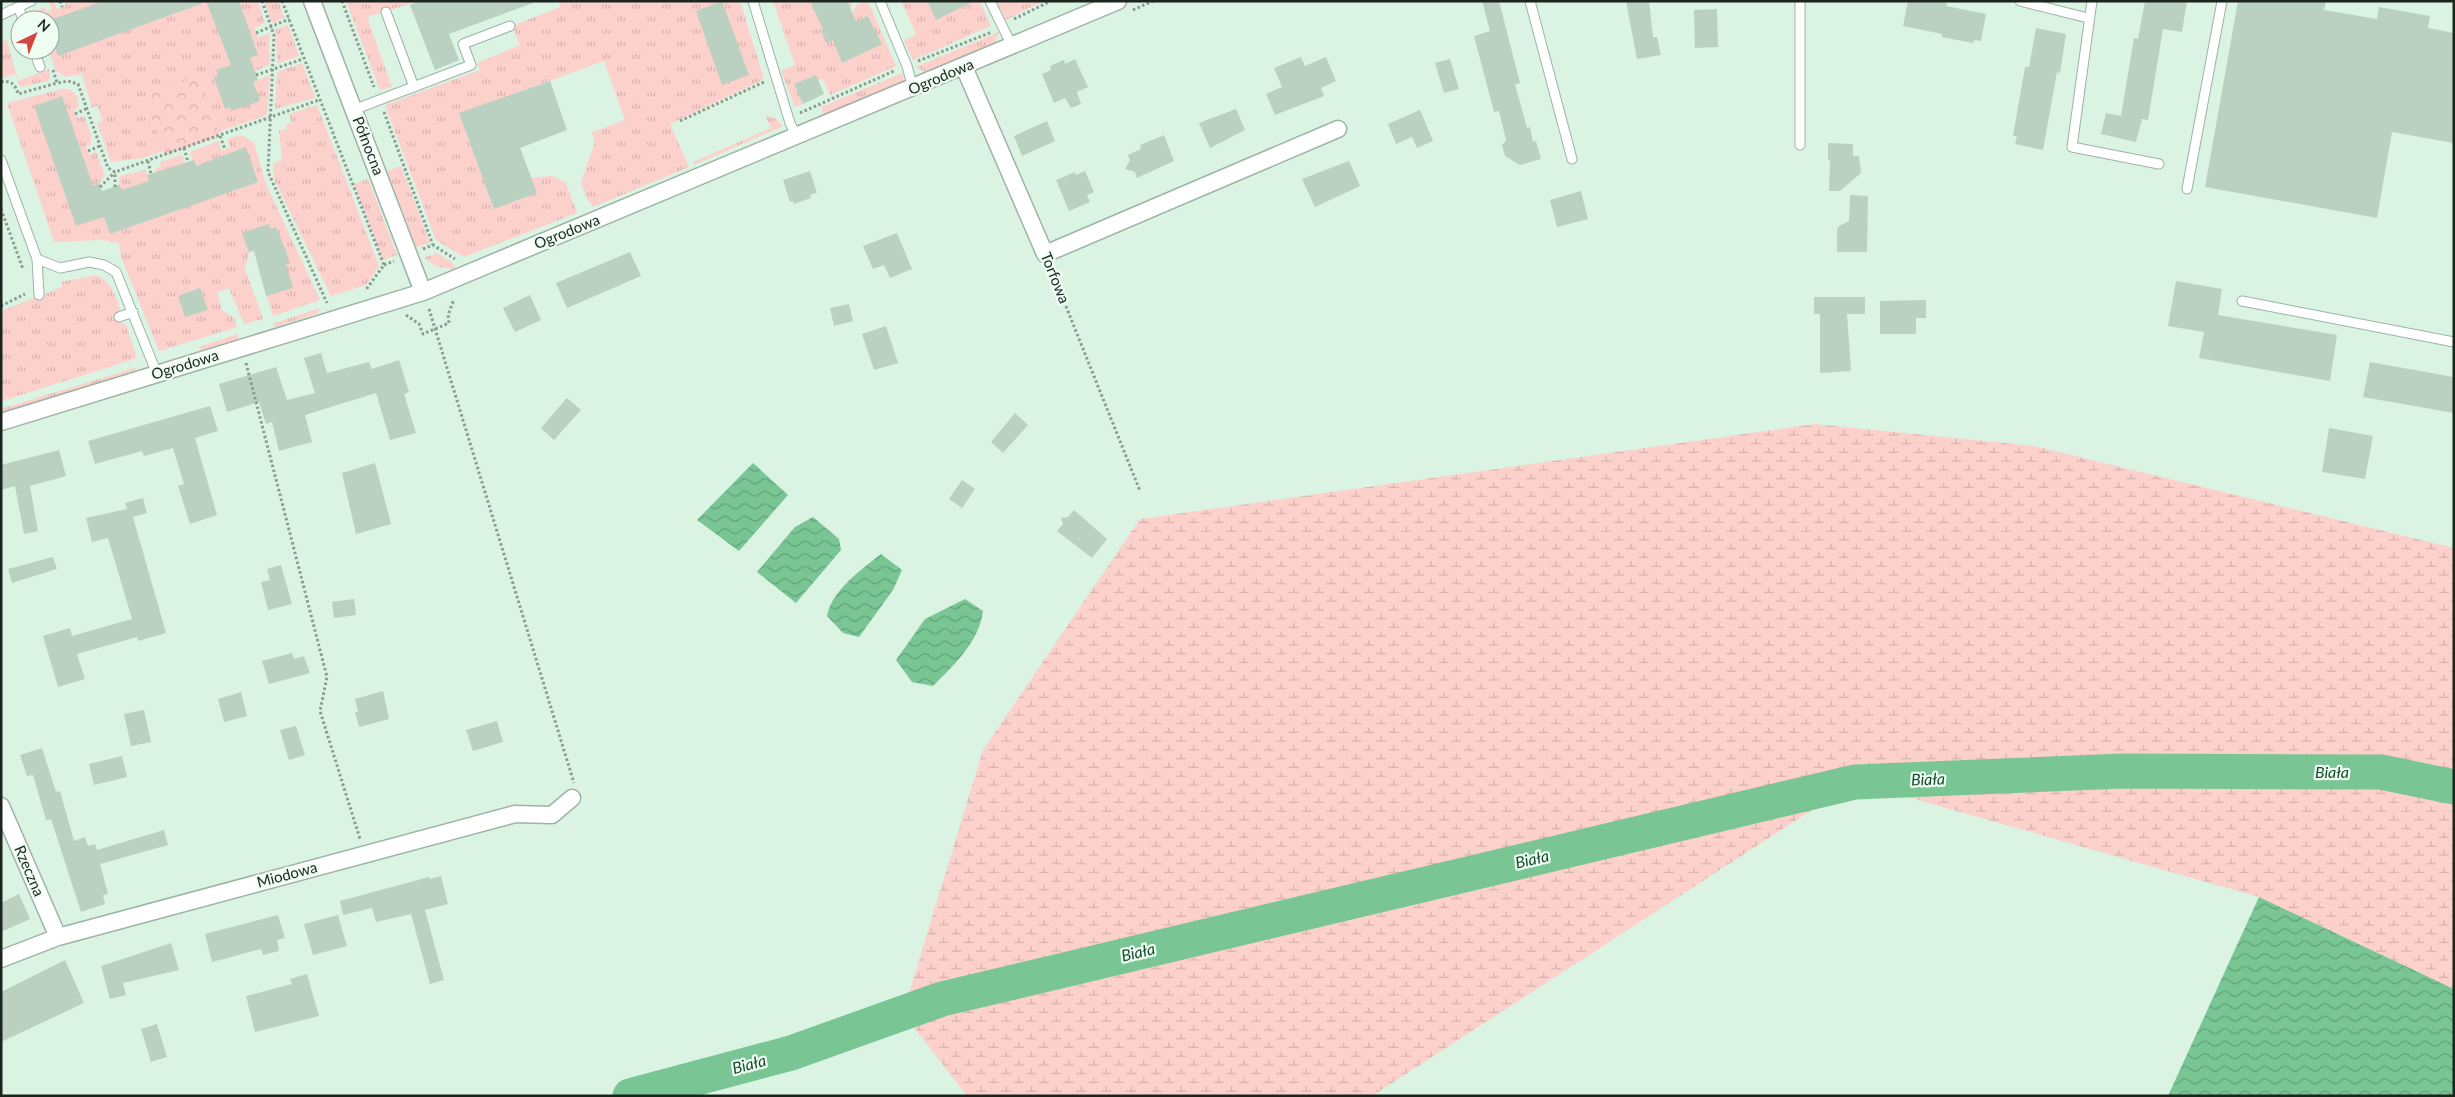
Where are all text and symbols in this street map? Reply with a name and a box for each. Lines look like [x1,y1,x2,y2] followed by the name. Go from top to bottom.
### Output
[10,10,60,60] north arrow
[34,15,54,35] text: N
[905,54,976,98] street label: Ogrodowa
[349,114,388,178] street label: Północna
[531,210,602,252] street label: Ogrodowa
[1038,249,1074,306] street label: Torfowa
[149,345,220,383] street label: Ogrodowa
[2315,762,2349,781] water label: Biała
[1911,768,1945,789] water label: Biała
[11,842,49,899] street label: Rzeczna
[1513,845,1551,872] water label: Biała
[255,857,319,891] street label: Miodowa
[1119,938,1157,965] water label: Biała
[730,1050,768,1077] water label: Biała

